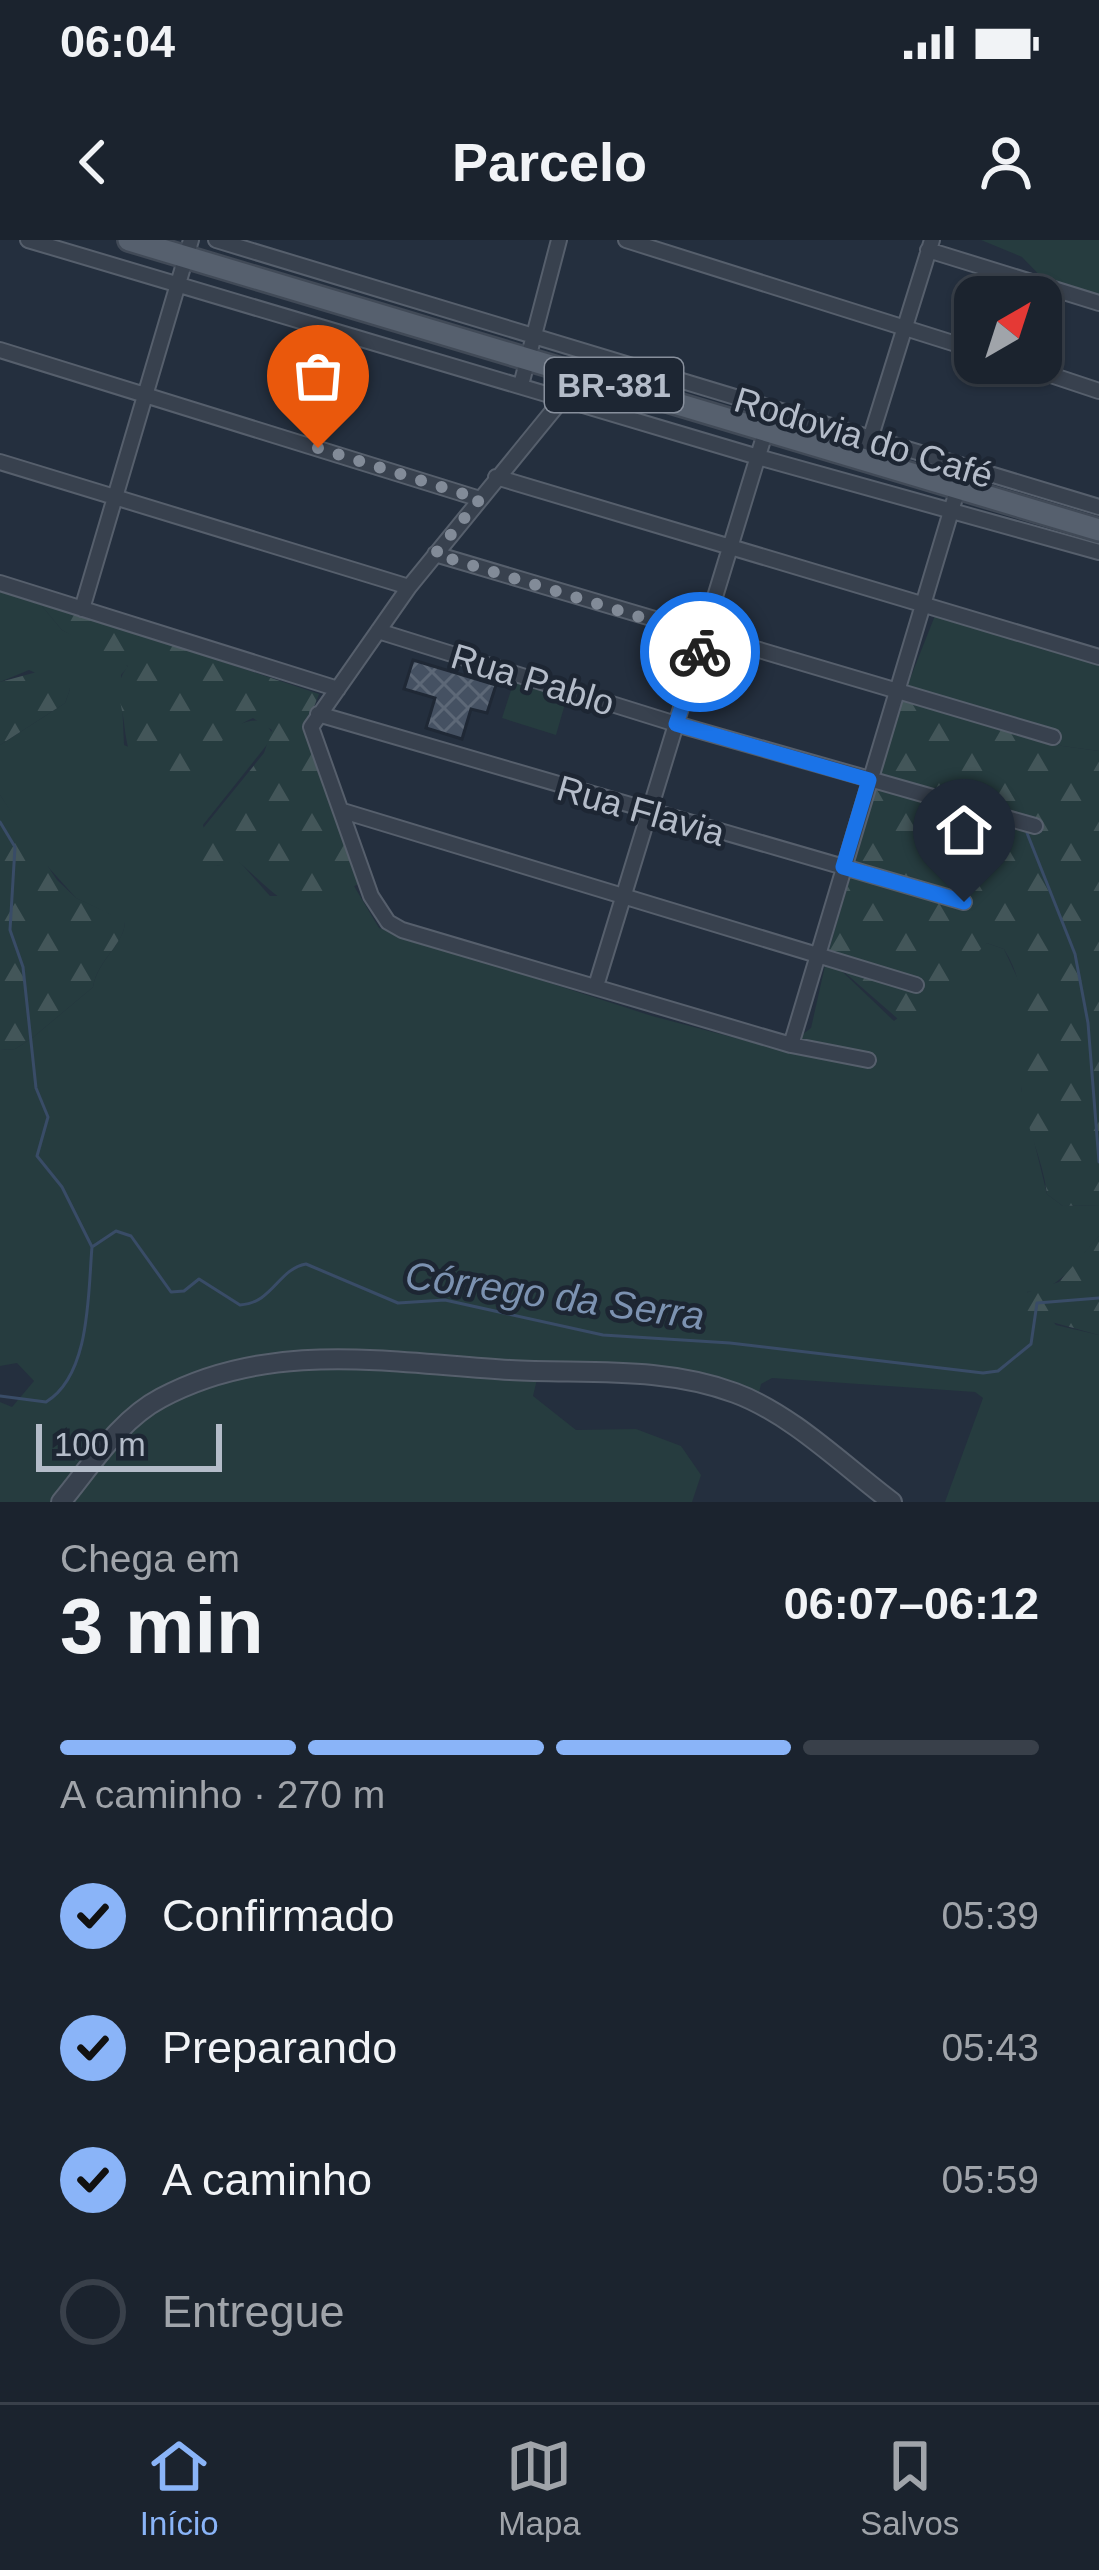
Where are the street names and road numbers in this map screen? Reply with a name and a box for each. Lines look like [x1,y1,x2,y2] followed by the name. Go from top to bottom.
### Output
[545,358,683,412] road number: BR-381
[730,379,998,496] street label: Rodovia do Café
[446,635,619,724] street label: Rua Pablo
[553,767,730,854] street label: Rua Flavia

